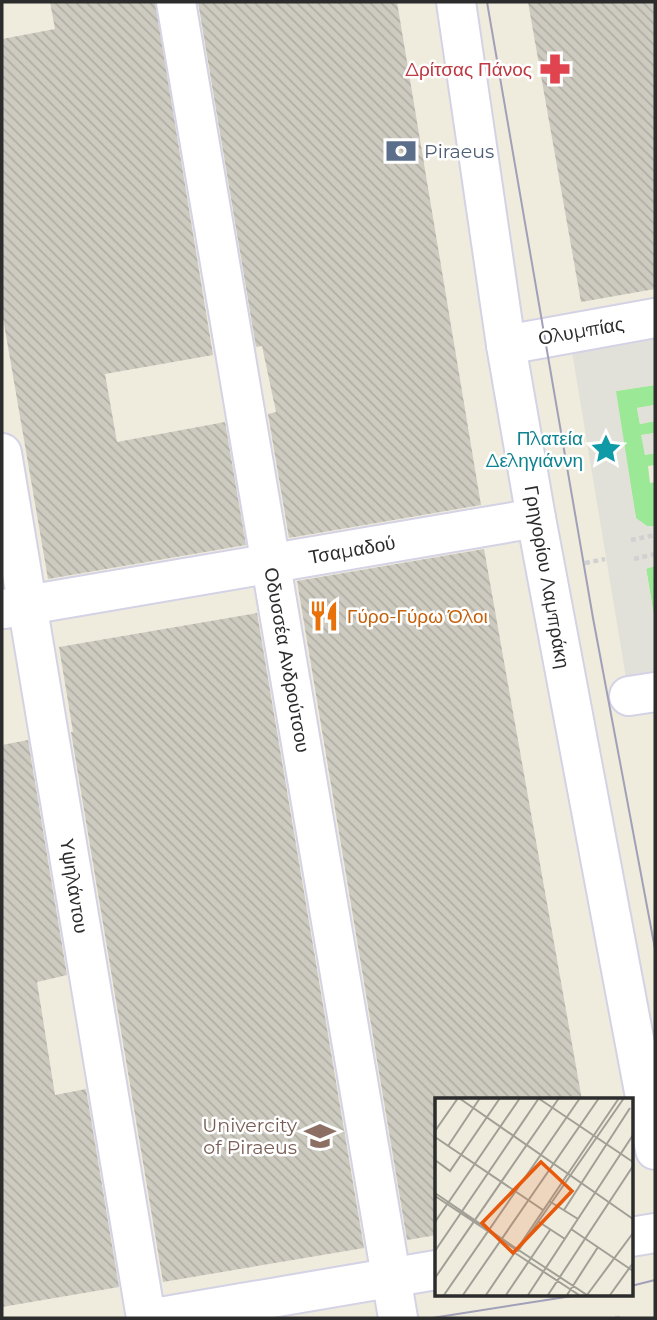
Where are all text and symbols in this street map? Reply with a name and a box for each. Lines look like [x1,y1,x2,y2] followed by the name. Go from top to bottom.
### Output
[538,52,572,86] pharmacy icon: Δρίτσας Πάνος
[405,58,532,81] place label: Δρίτσας Πάνος
[384,134,418,168] bank icon: Piraeus
[424,140,494,163] place label: Piraeus
[536,312,626,350] street label: Ολυμπίας
[486,427,583,472] place label: Πλατεία Δεληγιάννη
[589,432,623,466] place icon: Πλατεία Δεληγιάννη
[520,484,574,670] street label: Γρηγορίου Λαμπράκη
[307,531,397,569] street label: Τσαμαδού
[259,566,315,754] street label: Οδυσσέα Ανδρούτσου
[307,599,341,633] restaurant icon: Γύρο-Γύρω Όλοι
[347,605,488,628] place label: Γύρο-Γύρω Όλοι
[55,837,93,935] street label: Υψηλάντου
[435,1098,632,1296] inset map
[202,1114,298,1159] place label: Univercity of Piraeus
[303,1119,337,1153] school or university icon: Univercity of Piraeus

